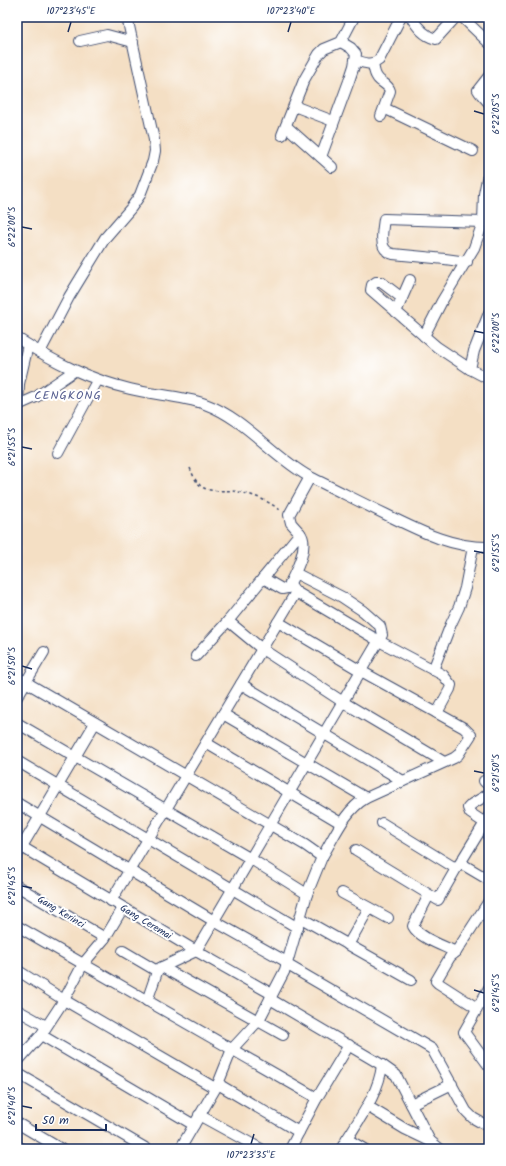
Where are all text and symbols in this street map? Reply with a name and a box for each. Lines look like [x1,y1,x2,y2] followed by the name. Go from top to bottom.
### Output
[46,3,97,19] text: 107°23'45"E
[267,3,317,19] text: 107°23'40"E
[488,93,504,135] text: 6°22'05"S
[4,206,20,247] text: 6°22'00"S
[488,312,504,353] text: 6°22'00"S
[34,386,102,405] district label: CENGKONG
[4,427,20,466] text: 6°21'55"S
[488,533,504,572] text: 6°21'55"S
[4,646,20,685] text: 6°21'50"S
[488,753,504,792] text: 6°21'50"S
[4,866,20,905] text: 6°21'45"S
[34,891,88,933] street label: Gang Kerinci
[117,900,176,944] street label: Gang Ceremai
[488,973,504,1012] text: 6°21'45"S
[4,1086,20,1125] text: 6°21'40"S
[36,1106,106,1132] scale bar
[42,1111,69,1130] text: 50 m
[226,1147,277,1163] text: 107°23'35"E

